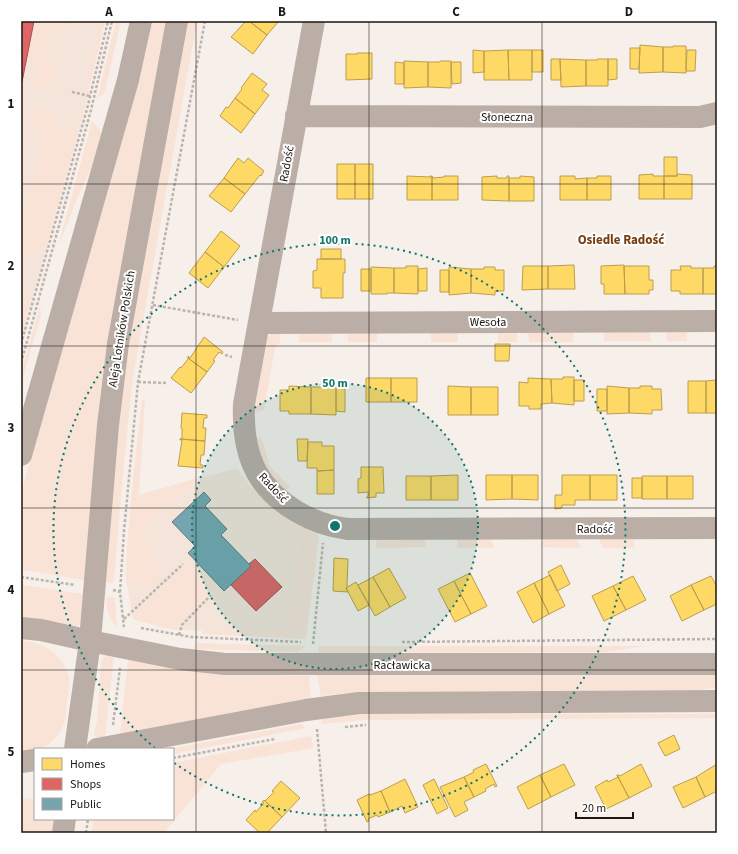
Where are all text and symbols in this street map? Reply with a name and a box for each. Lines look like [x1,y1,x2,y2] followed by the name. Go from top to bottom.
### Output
[104,3,113,21] text: A
[278,3,286,21] text: B
[452,3,460,21] text: C
[625,3,633,21] text: D
[8,95,15,113] text: 1
[481,109,533,126] street label: Słoneczna
[275,144,299,183] street label: Radość
[578,231,665,249] district label: Osiedle Radość
[319,232,351,249] text: 100 m
[8,257,15,275] text: 2
[104,270,140,388] street label: Aleja Lotników Polskich
[470,314,506,331] street label: Wesoła
[322,375,348,392] text: 50 m
[8,419,15,437] text: 3
[254,469,292,508] street label: Radość
[328,519,342,533] centre of rings
[577,521,614,538] street label: Radość
[8,581,15,599] text: 4
[374,657,430,674] street label: Racławicka
[8,743,15,761] text: 5
[34,748,174,820] legend
[70,756,105,773] text: Homes
[70,776,101,793] text: Shops
[576,794,633,820] scale bar
[70,796,102,813] text: Public
[582,800,606,817] text: 20 m

